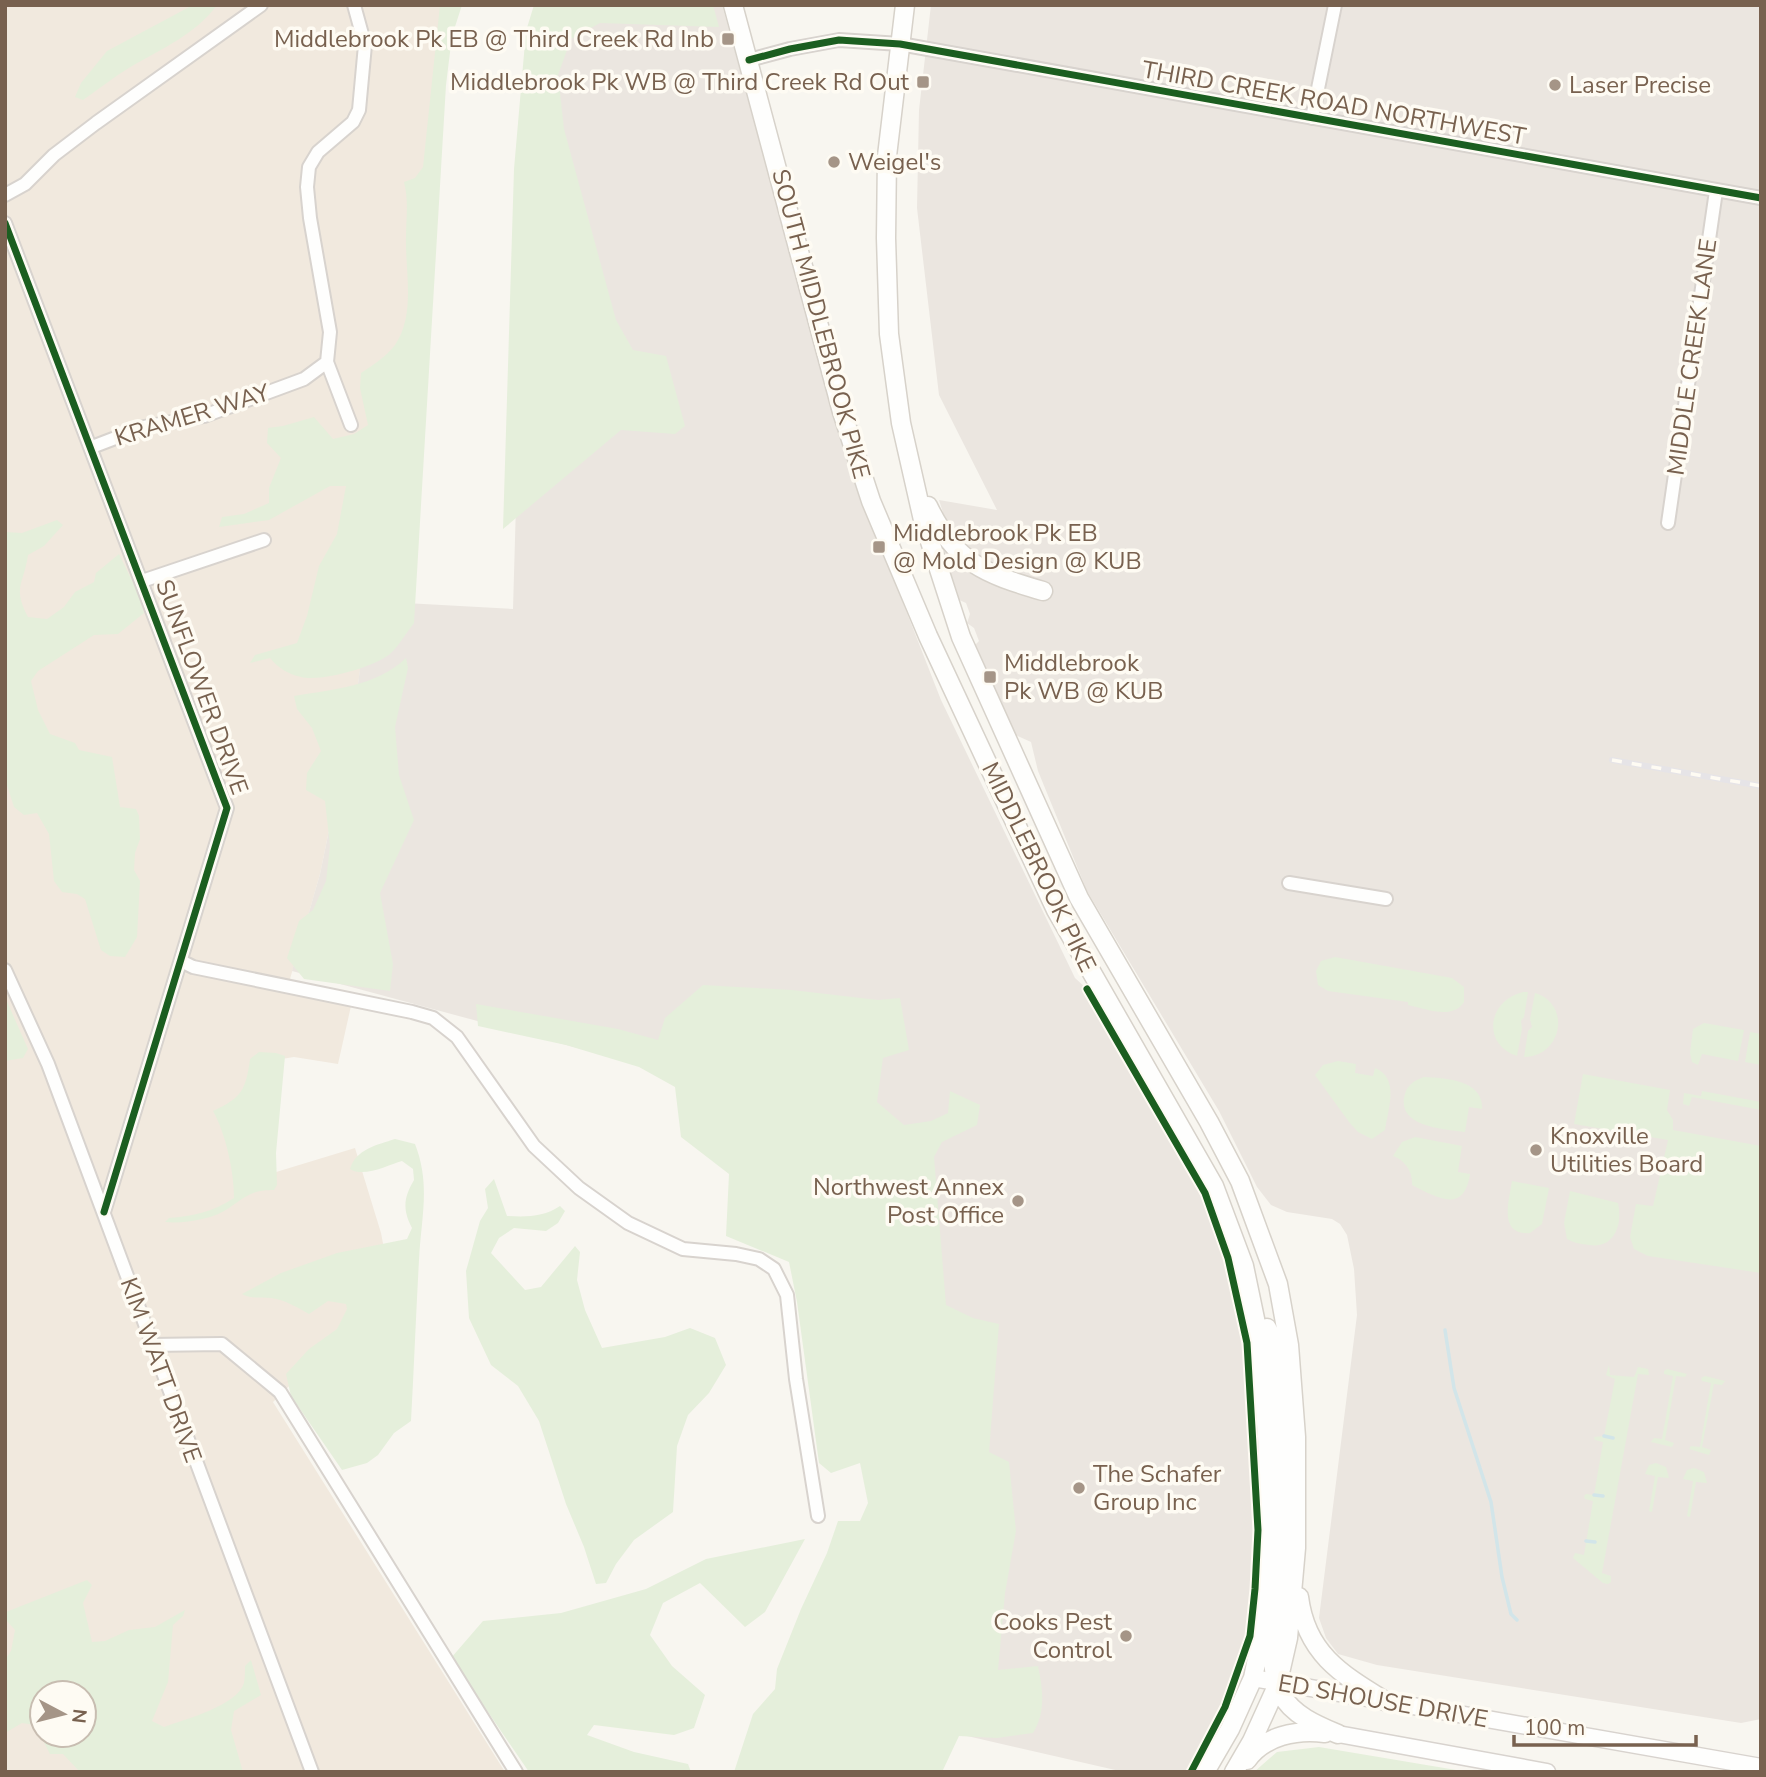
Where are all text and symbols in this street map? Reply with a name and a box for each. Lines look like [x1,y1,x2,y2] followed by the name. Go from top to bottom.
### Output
[274,23,714,55] place label: Middlebrook Pk EB @ Third Creek Rd Inb
[720,31,736,47] marker: Middlebrook Pk EB @ Third Creek Rd Inb
[1140,53,1529,153] street label: THIRD CREEK ROAD NORTHWEST
[450,66,910,98] place label: Middlebrook Pk WB @ Third Creek Rd Out
[1569,69,1711,101] place label: Laser Precise
[915,74,931,90] marker: Middlebrook Pk WB @ Third Creek Rd Out
[1547,77,1563,93] marker: Laser Precise
[848,146,941,178] place label: Weigel's
[826,154,842,170] marker: Weigel's
[764,166,878,482] street label: SOUTH MIDDLEBROOK PIKE
[1660,237,1724,477] street label: MIDDLE CREEK LANE
[111,376,274,454] street label: KRAMER WAY
[893,517,1142,577] place label: Middlebrook Pk EB @ Mold Design @ KUB
[871,539,887,555] marker: Middlebrook Pk EB @ Mold Design @ KUB
[148,575,256,799] street label: SUNFLOWER DRIVE
[1004,647,1164,707] place label: Middlebrook Pk WB @ KUB
[982,669,998,685] marker: Middlebrook Pk WB @ KUB
[974,757,1104,977] street label: MIDDLEBROOK PIKE
[1550,1120,1703,1180] place label: Knoxville Utilities Board
[1528,1142,1544,1158] marker: Knoxville Utilities Board
[813,1171,1004,1231] place label: Northwest Annex Post Office
[1010,1193,1026,1209] marker: Northwest Annex Post Office
[113,1273,209,1467] street label: KIM WATT DRIVE
[1093,1458,1222,1518] place label: The Schafer Group Inc
[1071,1480,1087,1496] marker: The Schafer Group Inc
[993,1606,1113,1666] place label: Cooks Pest Control
[1118,1628,1134,1644] marker: Cooks Pest Control
[1276,1667,1490,1735] street label: ED SHOUSE DRIVE
[28,1679,98,1749] north arrow
[1514,1704,1696,1748] scale bar
[65,1707,93,1725] text: N
[1524,1714,1585,1742] text: 100 m

